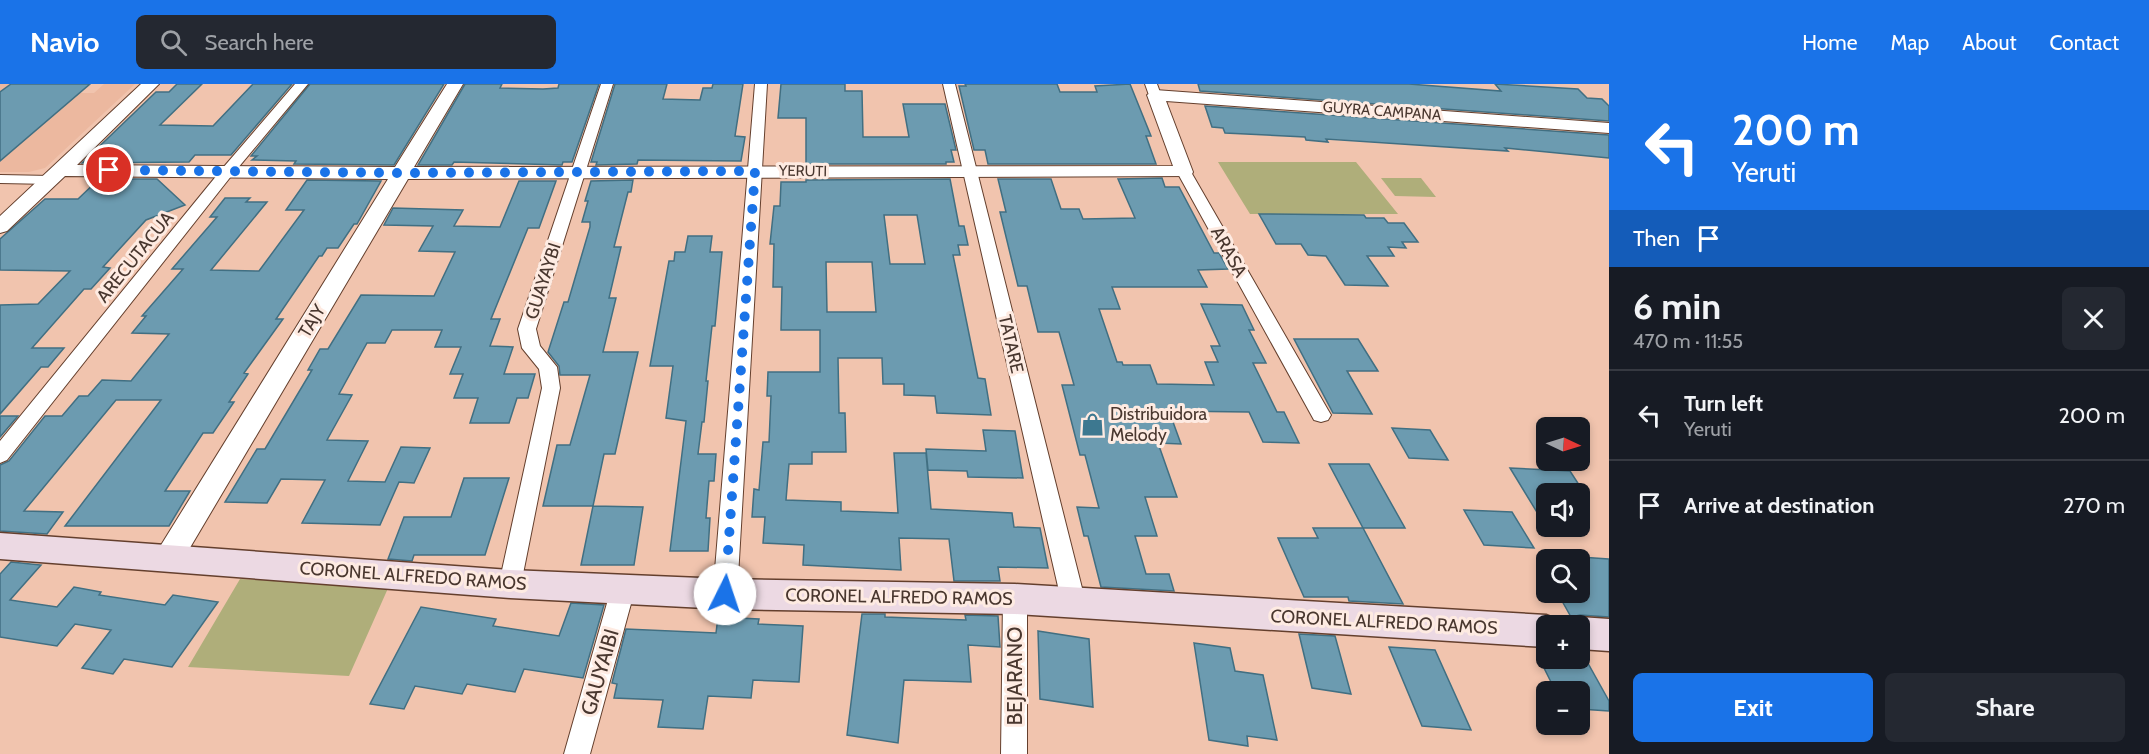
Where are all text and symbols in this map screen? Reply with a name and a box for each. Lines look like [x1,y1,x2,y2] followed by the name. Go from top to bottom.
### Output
[136,15,556,69] search box
[30,25,100,59] text: Navio
[157,26,190,59] icon: search
[205,29,314,56] text: Search here
[1802,30,1858,55] text: Home
[1891,30,1929,55] text: Map
[1962,30,2016,55] text: About
[2049,30,2119,55] text: Contact
[1322,98,1443,124] street label: GUYRA CAMPANA
[1732,104,1859,156] text: 200 m
[1633,108,1711,186] icon: left
[83,144,134,195] pin
[92,153,125,186] icon: arrive
[1732,156,1796,189] text: Yeruti
[778,162,827,180] street label: YERUTI
[92,207,178,307] street label: ARECUTACUA
[1692,222,1725,255] icon: arrive
[1206,223,1252,281] street label: ARASA
[1633,225,1680,252] text: Then
[520,240,566,322] street label: GUAYAYBI
[1633,284,1721,328] text: 6 min
[2062,287,2125,350] button: close
[294,300,331,341] street label: TAJY
[994,313,1028,375] street label: TATARE
[1633,329,1743,353] text: 470 m · 11:55
[1684,390,1763,417] text: Turn left
[1633,399,1666,432] icon: left
[2059,402,2125,429] text: 200 m
[1110,403,1207,446] place label: Distribuidora Melody
[1079,411,1105,437] shop icon: Distribuidora Melody
[1536,417,1590,471] north arrow
[1536,417,1590,735] map controls
[1684,417,1732,441] text: Yeruti
[1536,483,1590,537] button: sound
[1633,489,1666,522] icon: arrive
[1684,492,1874,519] text: Arrive at destination
[2063,492,2125,519] text: 270 m
[1536,549,1590,603] button: search
[299,557,527,595] street label: CORONEL ALFREDO RAMOS
[693,562,757,626] position arrow
[785,584,1013,610] street label: CORONEL ALFREDO RAMOS
[1270,605,1498,639] street label: CORONEL ALFREDO RAMOS
[1536,615,1590,669] button: +
[575,626,624,718] street label: GAUYAIBI
[1002,626,1027,726] street label: BEJARANO
[1633,673,1873,742] button: Exit
[1885,673,2125,742] button: Share
[1536,681,1590,735] button: −

